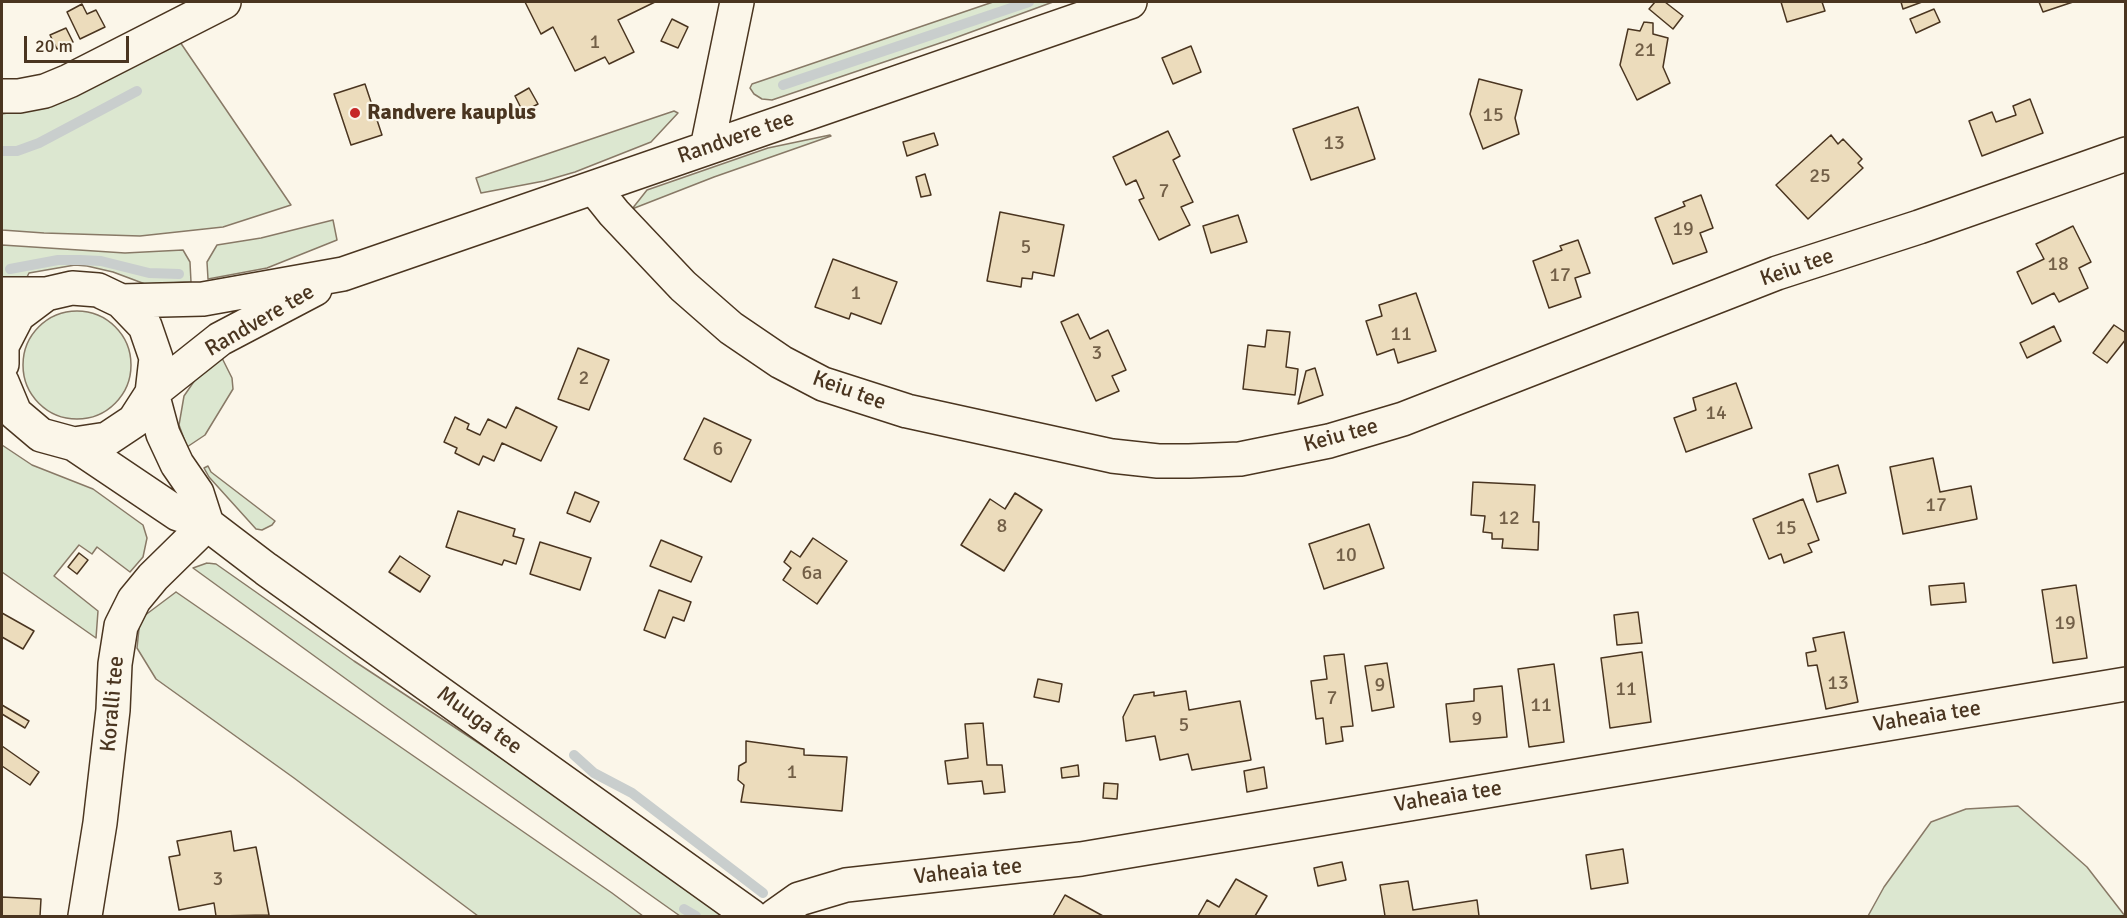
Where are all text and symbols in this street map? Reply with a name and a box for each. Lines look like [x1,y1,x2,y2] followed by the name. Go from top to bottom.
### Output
[27,24,132,62] scale bar
[590,31,600,55] house number: 1
[35,35,73,57] text: 20 m
[1634,39,1656,63] house number: 21
[367,100,536,126] place label: Randvere kauplus
[1482,104,1504,128] house number: 15
[348,106,362,120] marker: Randvere kauplus
[674,106,798,170] street label: Randvere tee
[1323,132,1345,156] house number: 13
[1809,165,1831,189] house number: 25
[1159,180,1169,204] house number: 7
[1672,218,1694,242] house number: 19
[1021,236,1031,260] house number: 5
[1757,243,1837,293] street label: Keiu tee
[2047,253,2069,277] house number: 18
[1549,264,1571,288] house number: 17
[201,279,319,363] street label: Randvere tee
[851,282,861,306] house number: 1
[1390,323,1412,347] house number: 11
[1092,342,1102,366] house number: 3
[809,366,889,416] street label: Keiu tee
[579,367,589,391] house number: 2
[1705,402,1727,426] house number: 14
[1301,413,1381,459] street label: Keiu tee
[713,438,723,462] house number: 6
[1925,494,1947,518] house number: 17
[1498,507,1520,531] house number: 12
[997,515,1007,539] house number: 8
[1775,517,1797,541] house number: 15
[1335,544,1357,568] house number: 10
[802,562,822,586] house number: 6a
[2054,612,2076,636] house number: 19
[96,655,130,753] street label: Koralli tee
[1827,672,1849,696] house number: 13
[1375,674,1385,698] house number: 9
[1615,678,1637,702] house number: 11
[431,681,527,761] street label: Muuga tee
[1327,687,1337,711] house number: 7
[1530,694,1552,718] house number: 11
[1871,695,1983,739] street label: Vaheaia tee
[1472,708,1482,732] house number: 9
[1179,714,1189,738] house number: 5
[787,761,797,785] house number: 1
[1392,775,1504,819] street label: Vaheaia tee
[913,853,1023,891] street label: Vaheaia tee
[213,868,223,892] house number: 3

